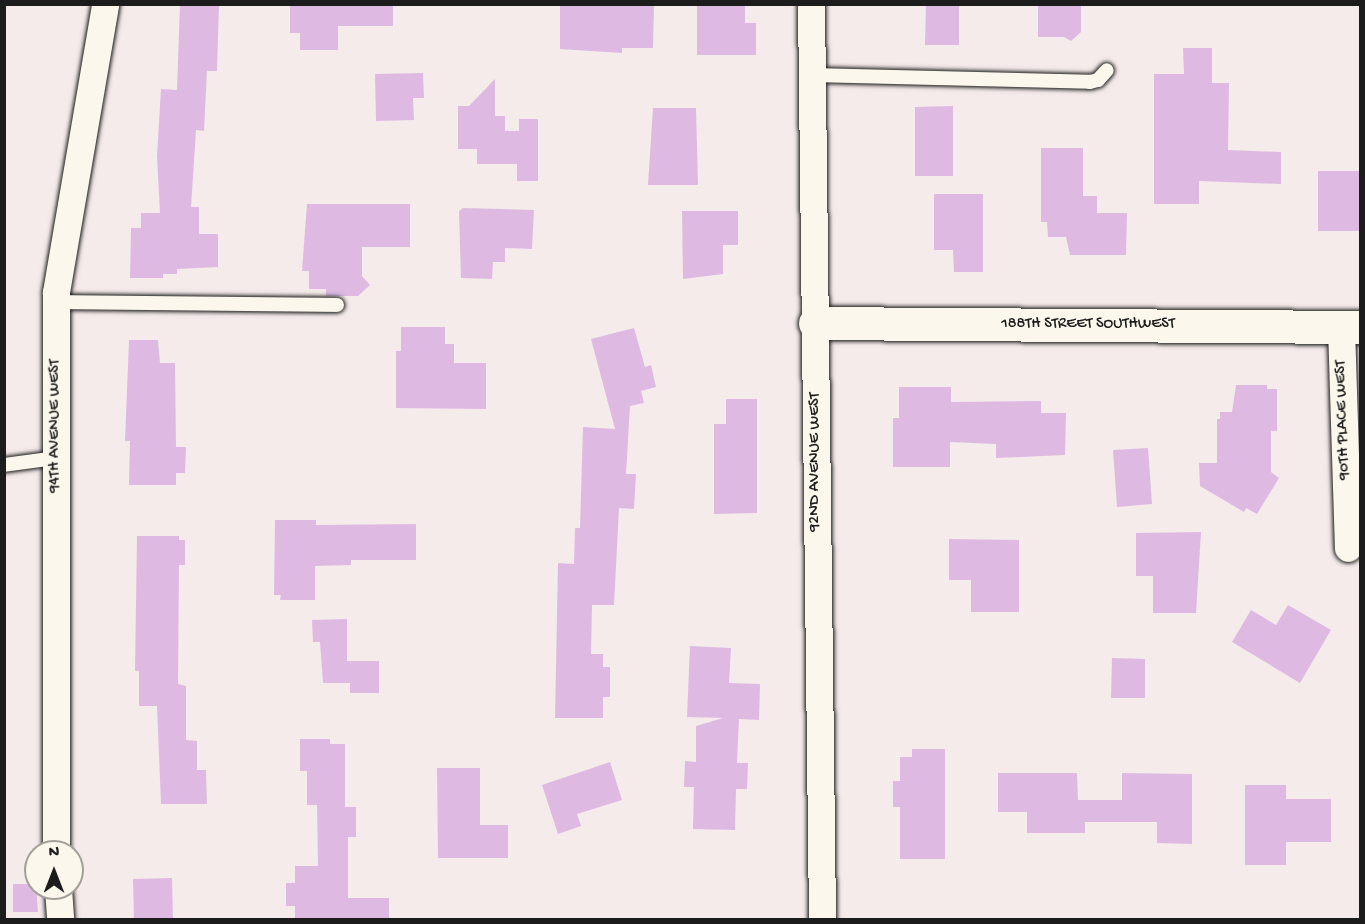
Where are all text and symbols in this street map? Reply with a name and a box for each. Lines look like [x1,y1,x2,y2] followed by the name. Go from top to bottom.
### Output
[1001,315,1175,335] street label: 188TH STREET SOUTHWEST
[46,359,66,493] street label: 94TH AVENUE WEST
[1332,360,1356,480] street label: 90TH PLACE WEST
[806,392,826,532] street label: 92ND AVENUE WEST
[24,840,84,900] north arrow
[49,844,59,863] text: N

